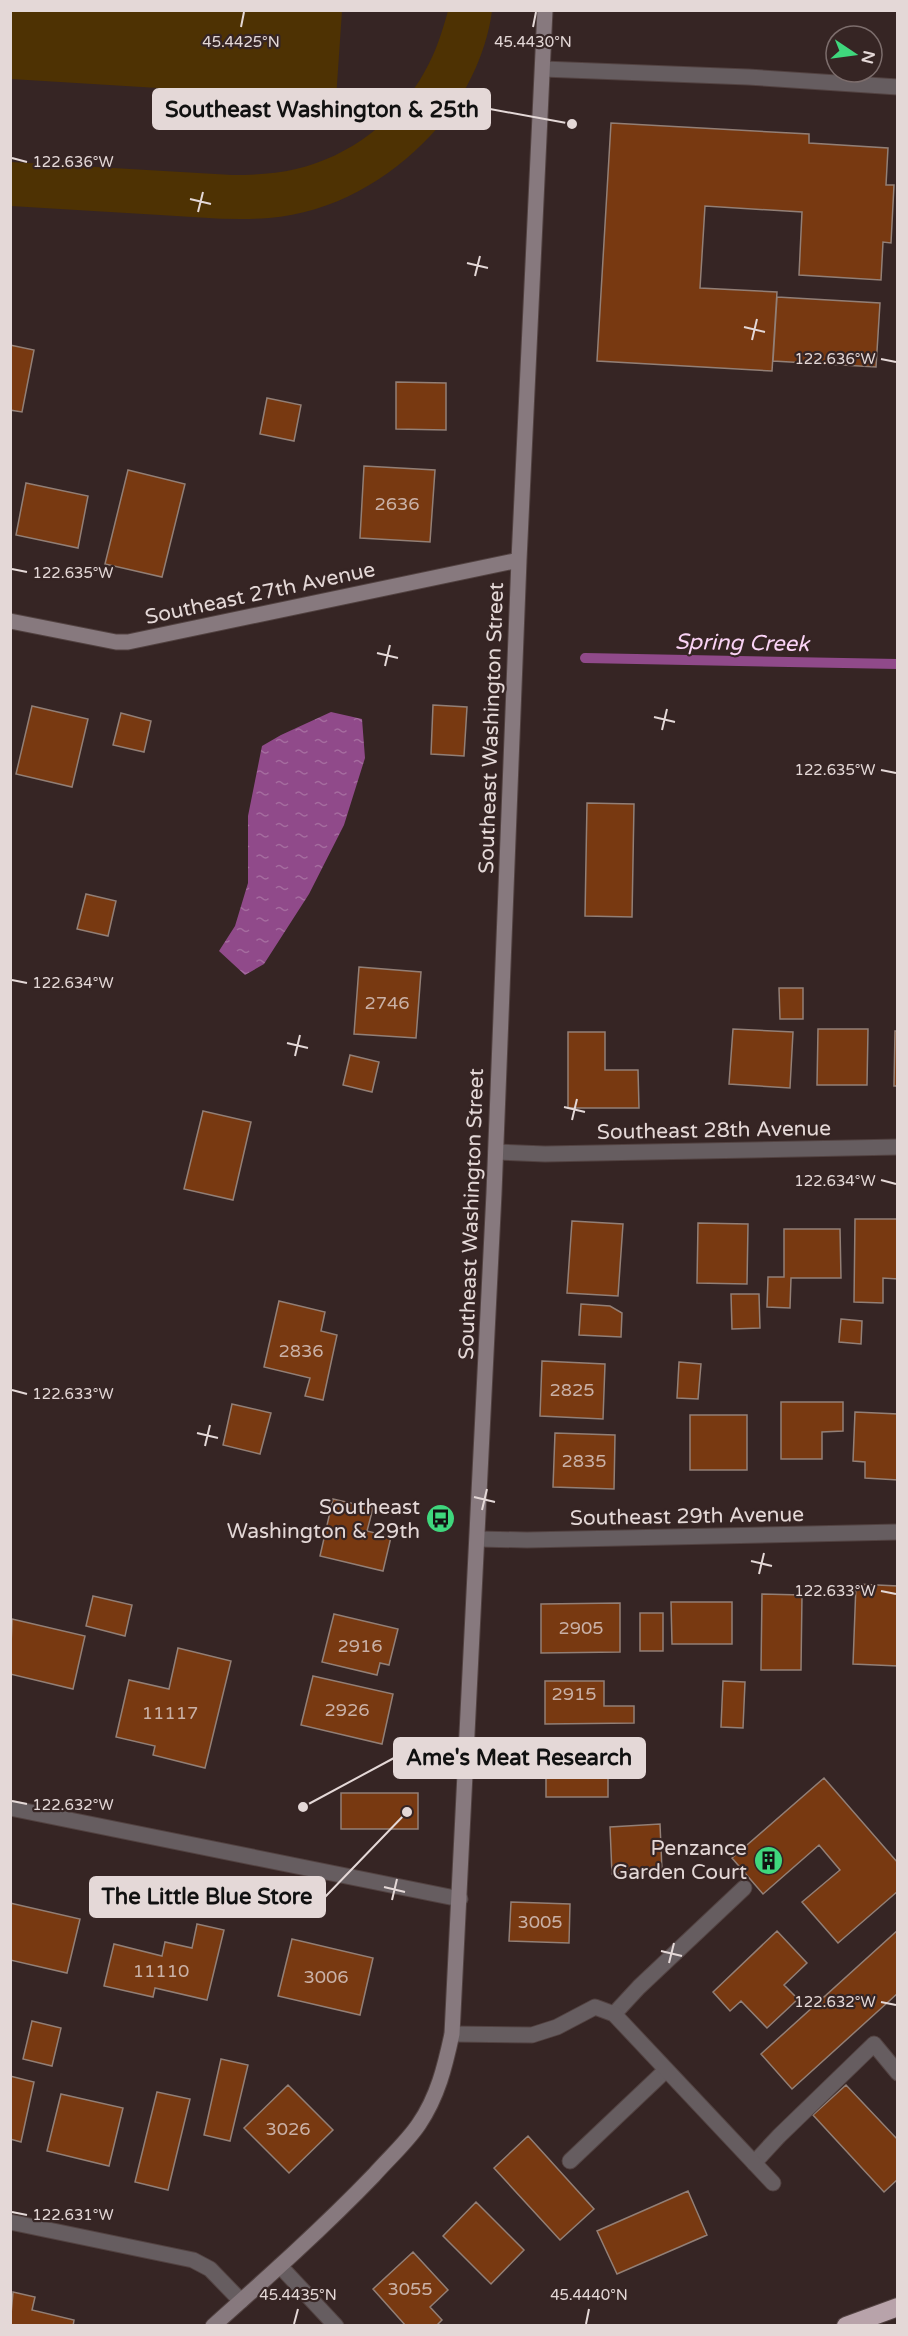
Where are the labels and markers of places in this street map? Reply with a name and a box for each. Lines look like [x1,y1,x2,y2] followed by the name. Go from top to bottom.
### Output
[153,89,490,129] callout: Southeast Washington & 25th
[227,1495,420,1544] place label: Southeast Washington & 29th
[425,1503,457,1535] bus stop icon: Southeast Washington & 29th
[394,1738,645,1778] callout: Ame's Meat Research
[612,1836,747,1885] place label: Penzance Garden Court
[752,1844,784,1876] building icon: Penzance Garden Court
[90,1877,325,1917] callout: The Little Blue Store

